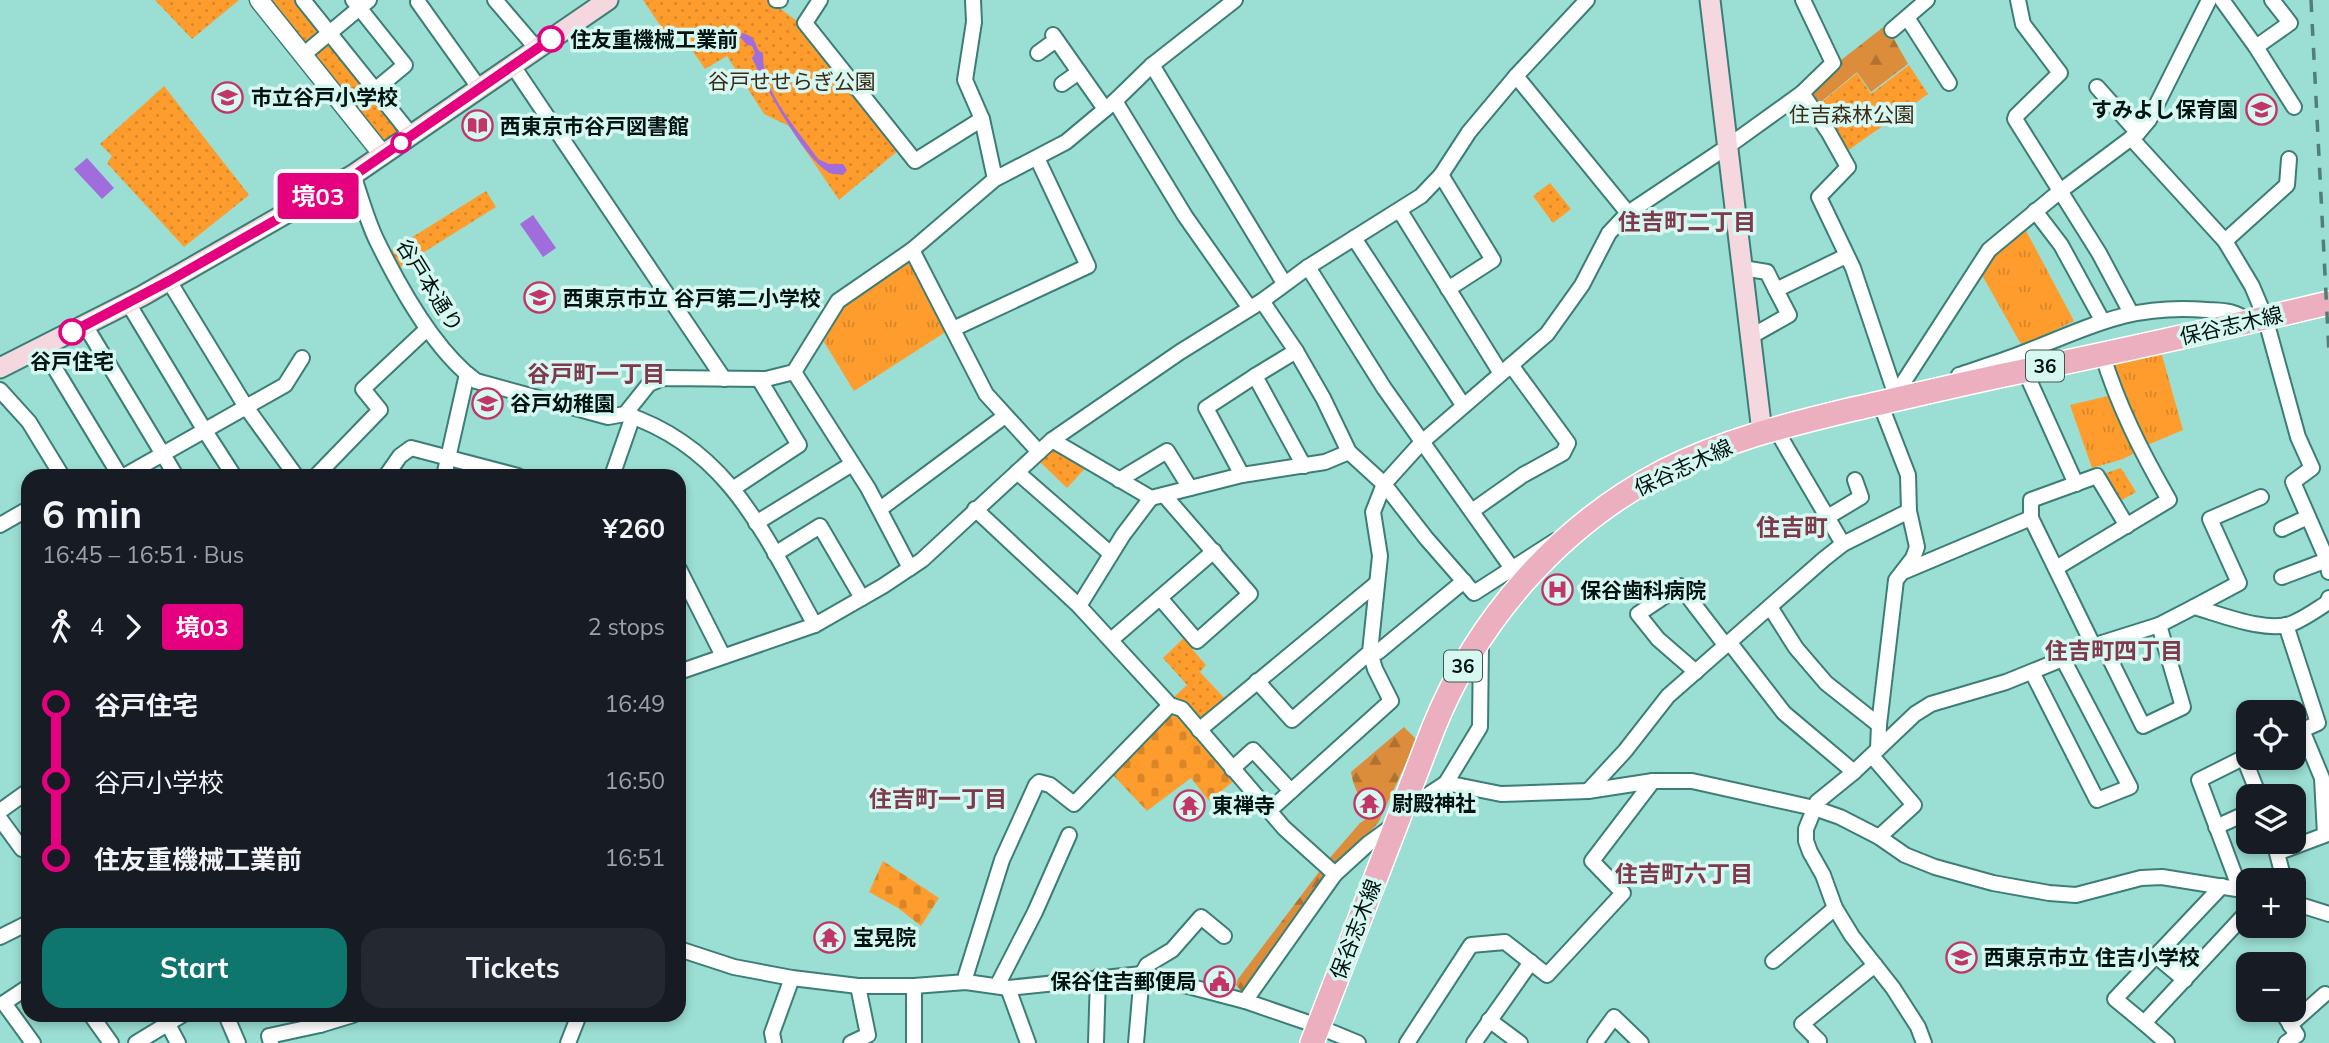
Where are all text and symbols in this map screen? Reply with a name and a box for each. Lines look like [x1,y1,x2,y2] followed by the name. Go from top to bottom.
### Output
[538,26,564,52] marker: 住友重機械工業前
[570,26,738,52] place label: 住友重機械工業前
[708,68,876,94] park label: 谷戸せせらぎ公園
[211,80,245,114] school or university icon: 市立谷戸小学校
[251,84,398,110] place label: 市立谷戸小学校
[2244,92,2278,126] school or university icon: すみよし保育園
[2091,96,2238,122] place label: すみよし保育園
[1789,101,1915,127] park label: 住吉森林公園
[460,109,494,143] library icon: 西東京市谷戸図書館
[500,113,689,139] place label: 西東京市谷戸図書館
[391,133,411,153] unlabelled marker
[278,173,358,219] line badge: 境03
[292,181,344,211] text: 境03
[1618,207,1756,236] district label: 住吉町二丁目
[391,234,469,336] street label: 谷戸本通り
[523,281,557,315] school or university icon: 西東京市立 谷戸第二小学校
[563,285,821,311] place label: 西東京市立 谷戸第二小学校
[2177,301,2285,349] street label: 保谷志木線
[59,319,85,345] marker: 谷戸住宅
[30,348,114,374] place label: 谷戸住宅
[2026,350,2064,382] road number: 36
[527,359,665,388] district label: 谷戸町一丁目
[470,386,504,420] school or university icon: 谷戸幼稚園
[510,390,615,416] place label: 谷戸幼稚園
[1630,433,1736,501] street label: 保谷志木線
[42,490,142,538] text: 6 min
[603,512,665,545] text: ¥260
[1756,512,1828,542] district label: 住吉町
[42,540,244,569] text: 16:45 – 16:51 · Bus
[1540,573,1574,607] hospital icon: 保谷歯科病院
[1580,577,1706,603] place label: 保谷歯科病院
[42,608,80,646] icon: walk
[114,608,152,646] icon: forward
[90,612,104,641] text: 4
[176,612,229,642] text: 境03
[588,612,665,641] text: 2 stops
[2045,636,2183,665] district label: 住吉町四丁目
[1444,650,1482,681] road number: 36
[94,689,198,722] text: 谷戸住宅
[605,689,665,718] text: 16:49
[2236,700,2306,1022] map controls
[2236,700,2306,770] button: locate
[94,766,224,799] text: 谷戸小学校
[605,766,665,795] text: 16:50
[869,784,1007,813] district label: 住吉町一丁目
[2236,784,2306,854] button: layers
[1352,786,1386,820] temple icon: 尉殿神社
[1172,788,1206,822] temple icon: 東禅寺
[1392,790,1476,816] place label: 尉殿神社
[1212,792,1275,818] place label: 東禅寺
[94,843,302,876] text: 住友重機械工業前
[605,843,665,872] text: 16:51
[1615,859,1753,888] district label: 住吉町六丁目
[2236,868,2306,938] button: +
[1324,875,1386,983] street label: 保谷志木線
[813,920,847,954] temple icon: 宝晃院
[853,924,916,950] place label: 宝晃院
[42,928,347,1008] button: Start
[361,928,665,1008] button: Tickets
[1944,940,1978,974] school or university icon: 西東京市立 住吉小学校
[1984,944,2200,970] place label: 西東京市立 住吉小学校
[2236,952,2306,1022] button: −
[1203,964,1237,998] public building icon: 保谷住吉郵便局
[1050,968,1197,994] place label: 保谷住吉郵便局

